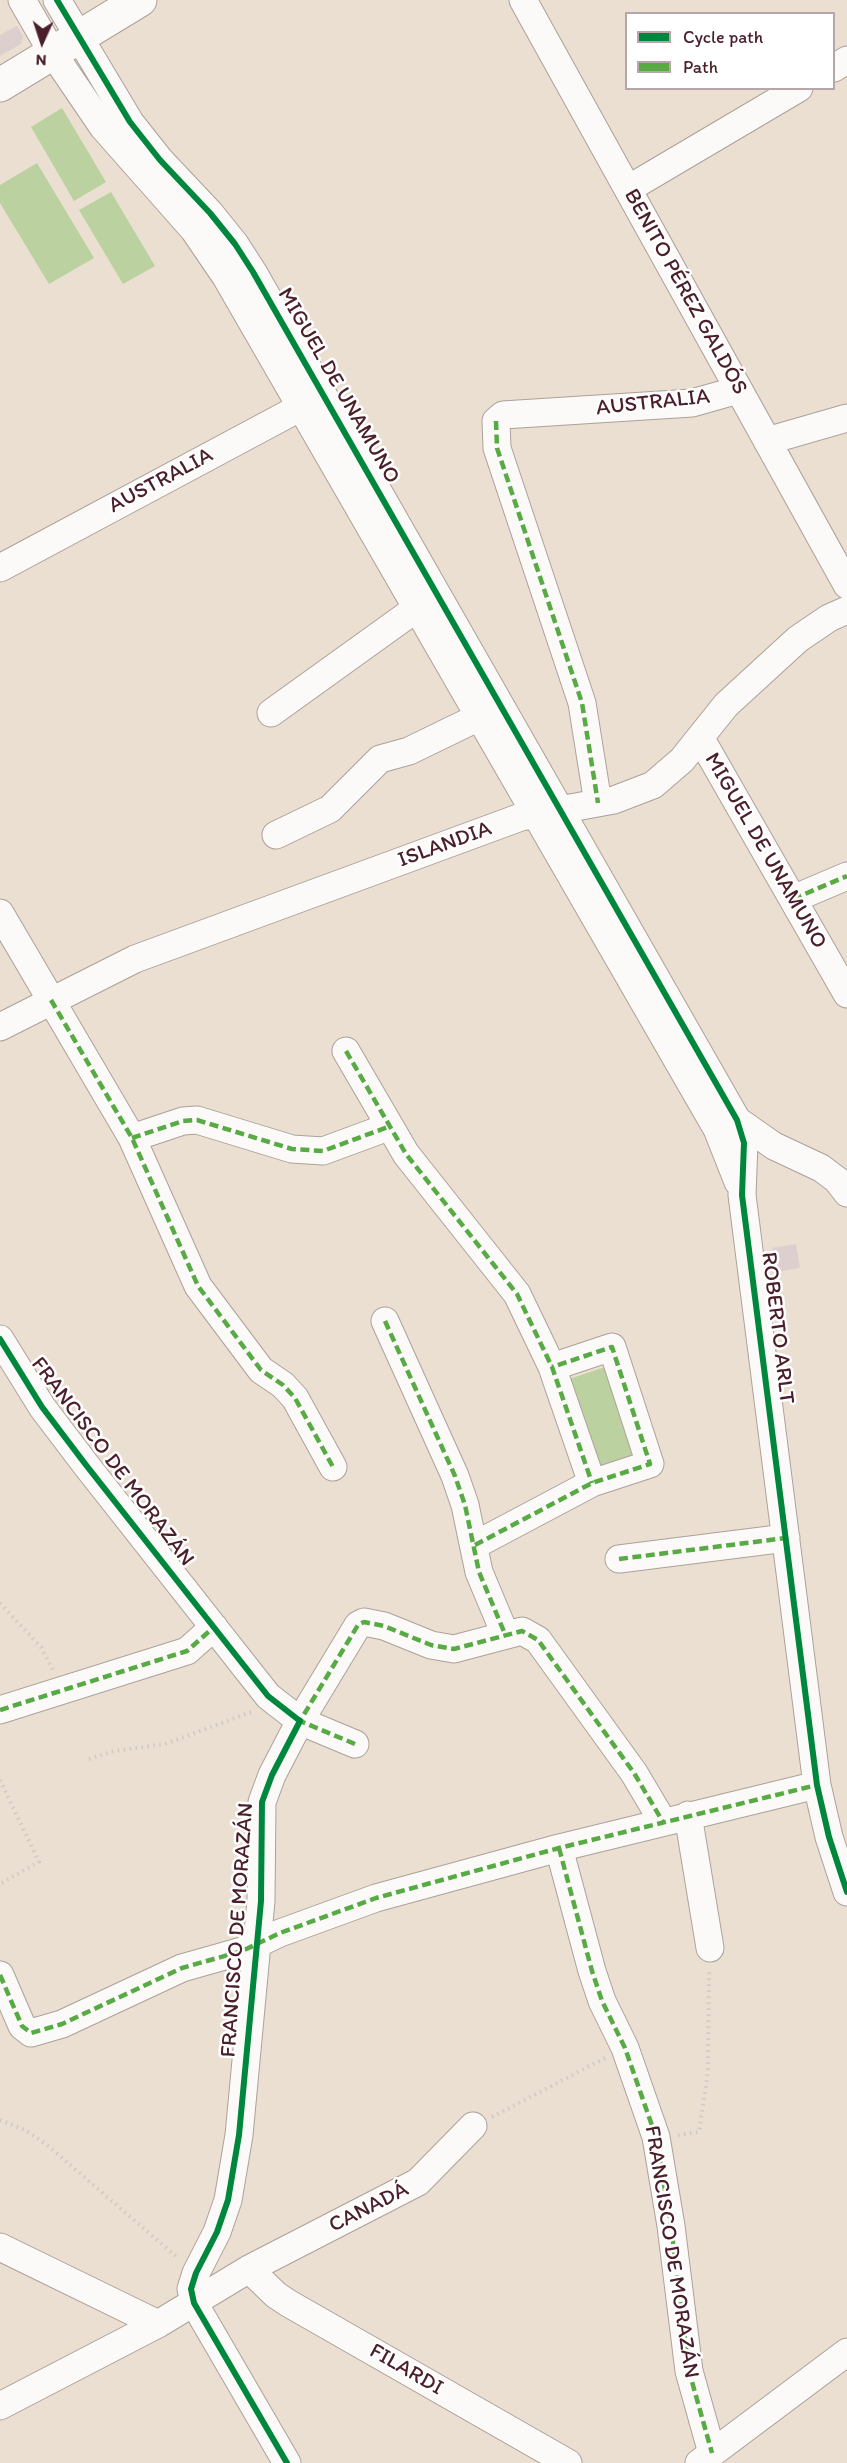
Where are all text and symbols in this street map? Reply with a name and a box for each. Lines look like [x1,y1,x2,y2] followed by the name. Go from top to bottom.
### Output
[12,12,72,72] north arrow
[625,12,835,90] legend
[683,26,763,48] text: Cycle path
[35,51,47,70] text: N
[683,56,718,78] text: Path
[617,185,753,399] street label: BENITO PÉREZ GALDÓS
[271,283,405,489] street label: MIGUEL DE UNAMUNO
[595,384,711,422] street label: AUSTRALIA
[104,442,218,520] street label: AUSTRALIA
[698,748,832,954] street label: MIGUEL DE UNAMUNO
[395,816,495,874] street label: ISLANDIA
[755,1250,799,1406] street label: ROBERTO ARLT
[25,1352,199,1572] street label: FRANCISCO DE MORAZÁN
[216,1802,260,2058] street label: FRANCISCO DE MORAZÁN
[638,2124,704,2380] street label: FRANCISCO DE MORAZÁN
[325,2177,413,2239] street label: CANADÁ
[364,2338,448,2402] street label: FILARDI

